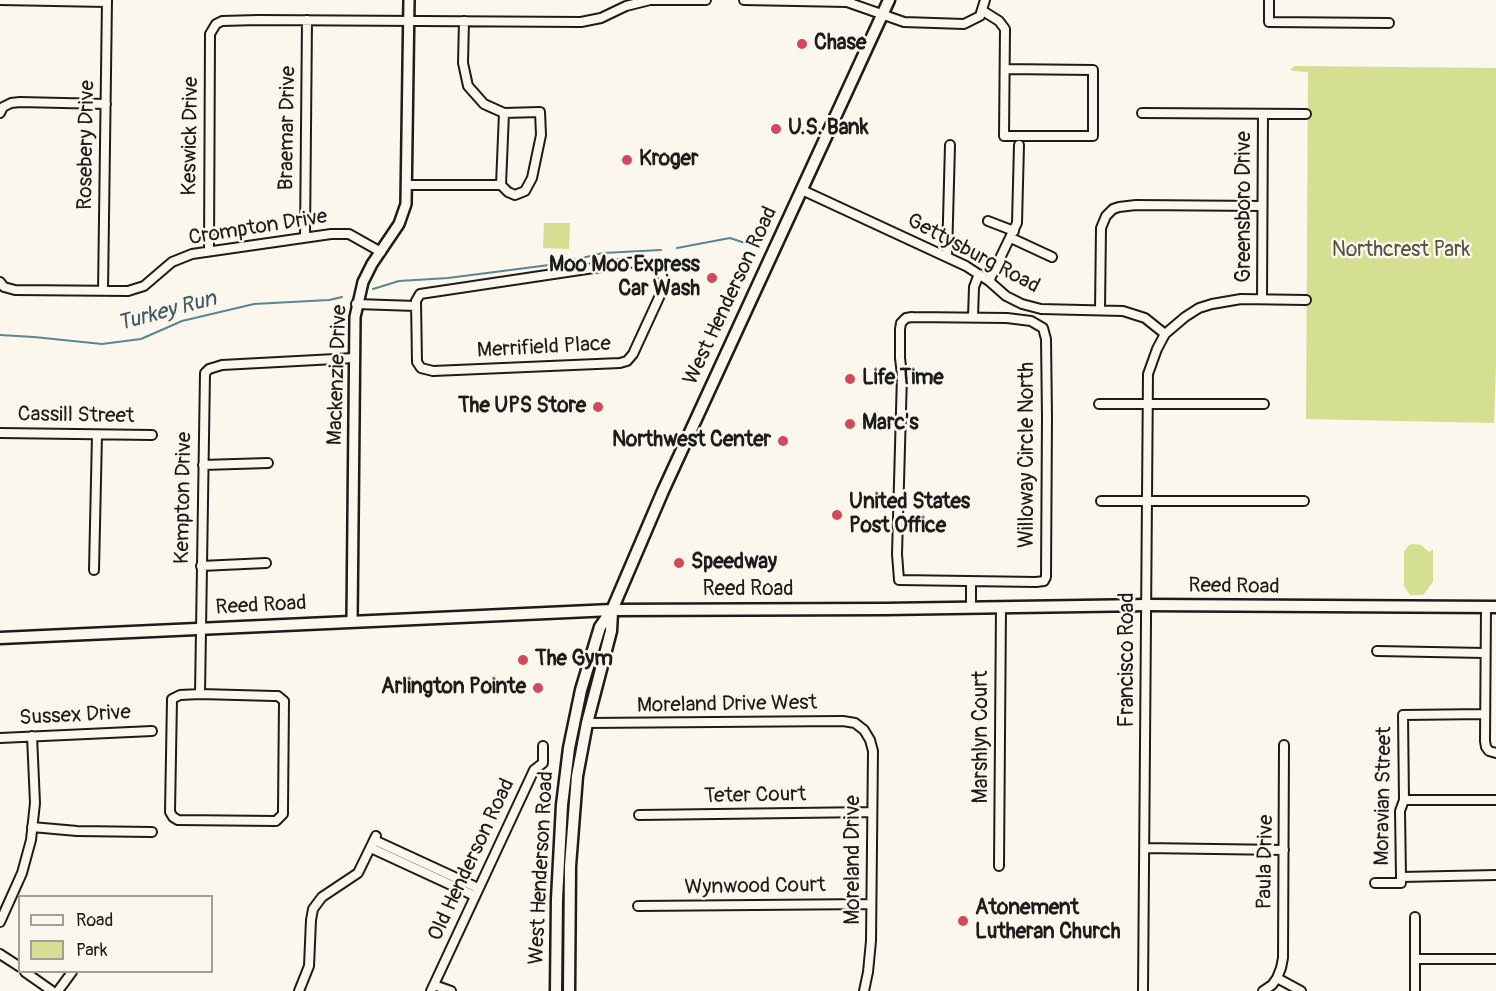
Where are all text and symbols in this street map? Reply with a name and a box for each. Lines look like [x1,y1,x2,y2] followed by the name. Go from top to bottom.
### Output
[814,31,866,57] place label: Chase
[795,37,809,51] marker: Chase
[274,65,302,191] street label: Braemar Drive
[177,76,205,196] street label: Keswick Drive
[73,80,101,210] street label: Rosebery Drive
[788,116,869,142] place label: U.S. Bank
[769,122,783,136] marker: U.S. Bank
[1232,131,1258,283] street label: Greensboro Drive
[639,147,698,173] place label: Kroger
[620,153,634,167] marker: Kroger
[679,203,783,389] street label: West Henderson Road
[187,205,329,251] street label: Crompton Drive
[902,208,1044,300] street label: Gettysburg Road
[1332,238,1470,264] park label: Northcrest Park
[549,253,700,303] place label: Moo Moo Express Car Wash
[705,271,719,285] marker: Moo Moo Express Car Wash
[115,286,219,338] water label: Turkey Run
[323,304,353,446] street label: Mackenzie Drive
[476,332,612,364] street label: Merrifield Place
[1015,362,1041,548] street label: Willoway Circle North
[862,366,944,392] place label: Life Time
[843,372,857,386] marker: Life Time
[458,394,586,420] place label: The UPS Store
[591,400,605,414] marker: The UPS Store
[17,402,135,430] street label: Cassill Street
[862,411,919,437] place label: Marc's
[843,417,857,431] marker: Marc's
[612,428,771,454] place label: Northwest Center
[170,432,198,564] street label: Kempton Drive
[776,434,790,448] marker: Northwest Center
[849,490,970,540] place label: United States Post Office
[830,508,844,522] marker: United States Post Office
[691,550,777,576] place label: Speedway
[672,556,686,570] marker: Speedway
[1188,574,1280,600] street label: Reed Road
[702,577,794,603] street label: Reed Road
[215,591,307,621] street label: Reed Road
[1115,593,1141,727] street label: Francisco Road
[535,647,613,673] place label: The Gym
[516,653,530,667] marker: The Gym
[969,671,995,803] street label: Marshlyn Court
[381,675,526,701] place label: Arlington Pointe
[531,681,545,695] marker: Arlington Pointe
[637,691,817,719] street label: Moreland Drive West
[19,700,131,732] street label: Sussex Drive
[1370,726,1398,866] street label: Moravian Street
[524,771,560,965] street label: West Henderson Road
[423,775,521,945] street label: Old Henderson Road
[704,783,806,809] street label: Teter Court
[841,795,867,925] street label: Moreland Drive
[1253,814,1279,910] street label: Paula Drive
[684,873,826,901] street label: Wynwood Court
[18,895,213,973] legend
[975,896,1121,946] place label: Atonement Lutheran Church
[76,909,113,932] text: Road
[956,914,970,928] marker: Atonement Lutheran Church
[76,939,108,962] text: Park

